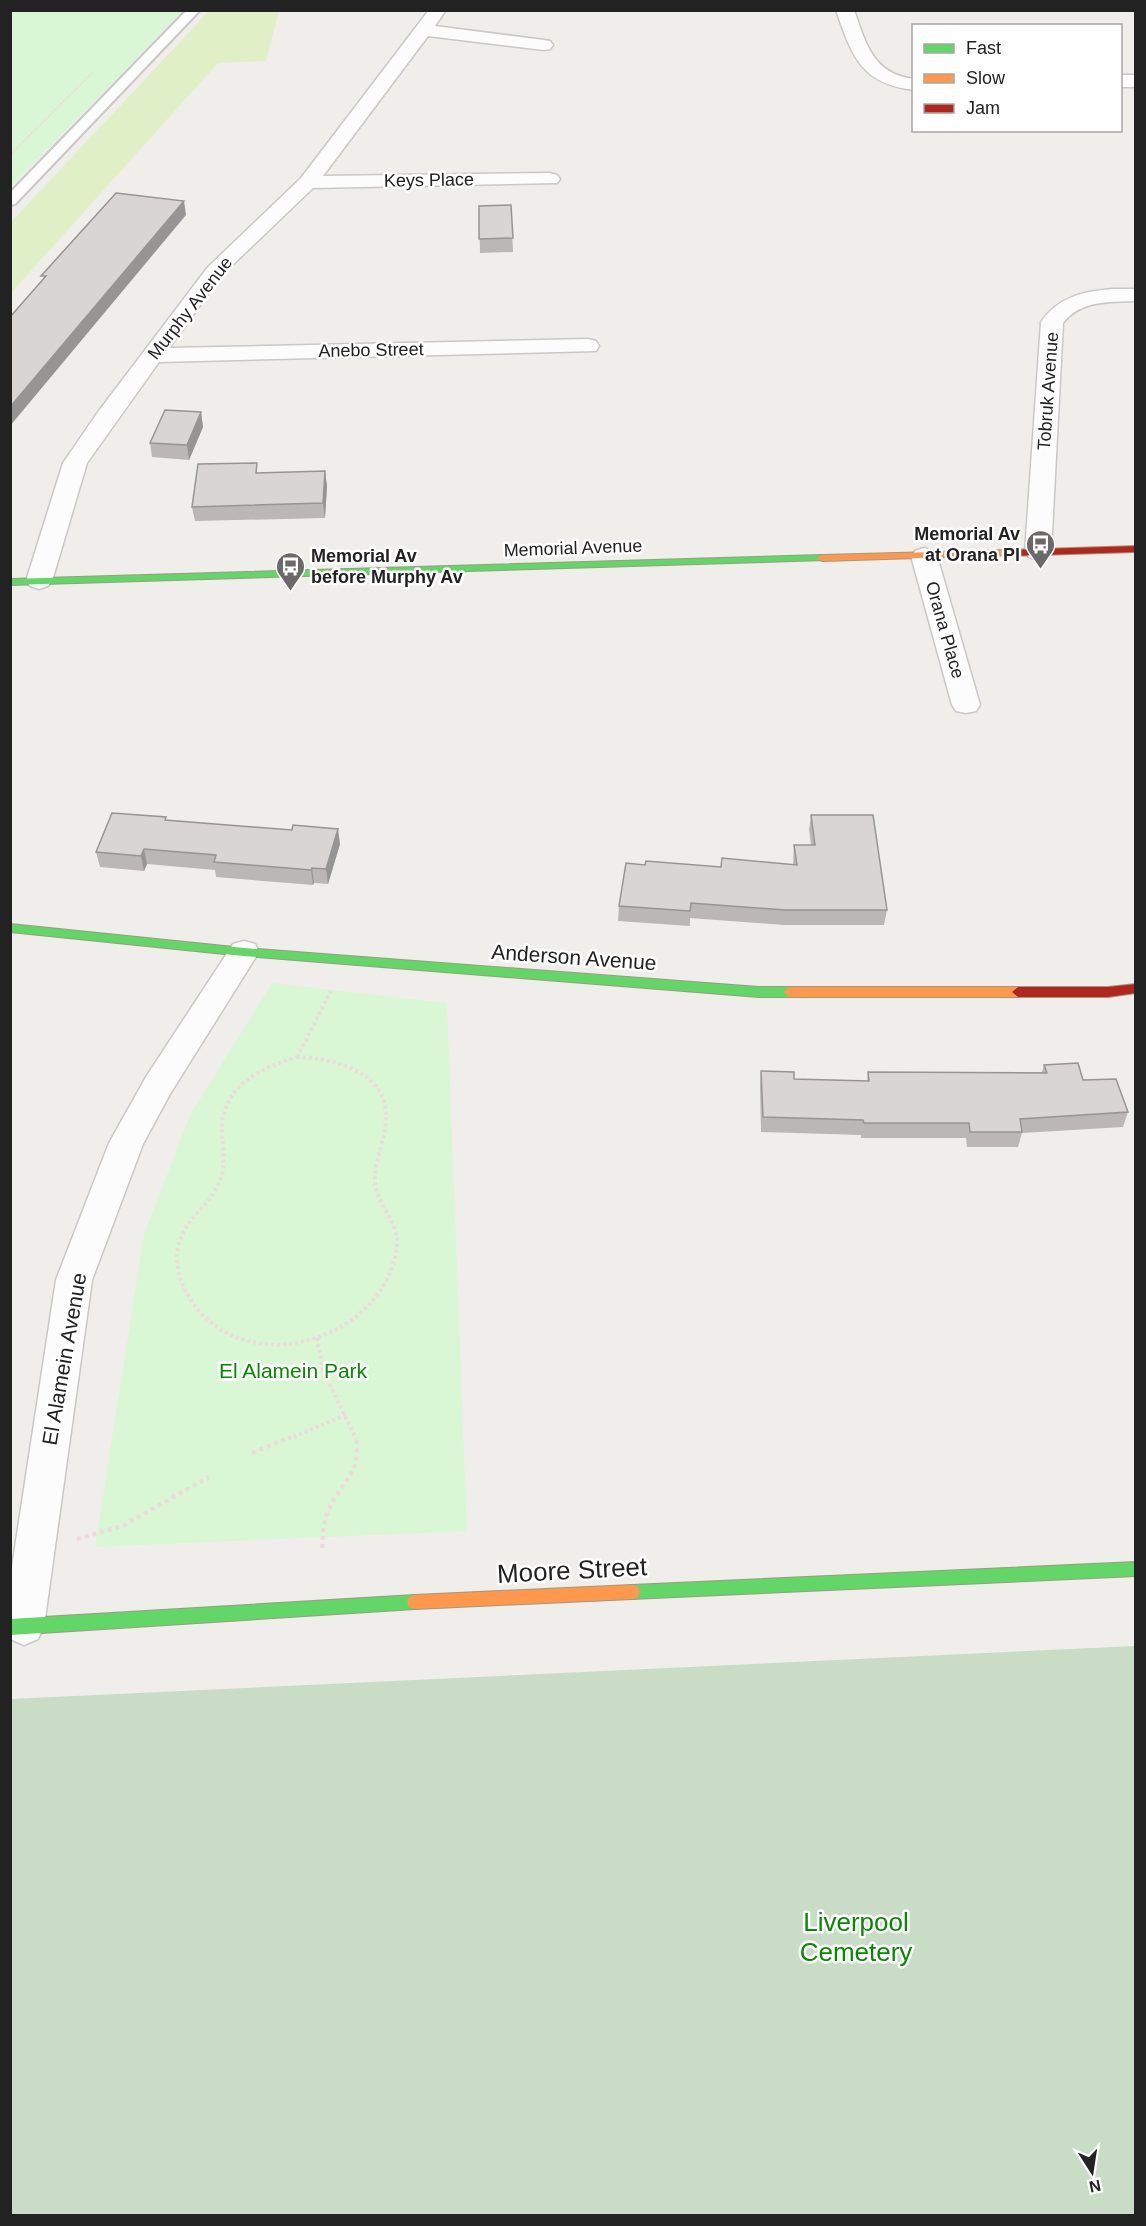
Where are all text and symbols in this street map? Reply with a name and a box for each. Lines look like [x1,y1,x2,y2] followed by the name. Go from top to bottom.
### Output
[912,24,1122,132] legend
[966,38,1001,58] text: Fast
[966,68,1006,88] text: Slow
[966,98,1000,118] text: Jam
[384,169,474,191] street label: Keys Place
[144,253,236,363] street label: Murphy Avenue
[1034,331,1062,451] street label: Tobruk Avenue
[318,339,424,361] street label: Anebo Street
[914,524,1020,565] place label: Memorial Av at Orana Pl
[1025,528,1057,570] bus stop icon: Memorial Av at Orana Pl
[503,536,643,560] street label: Memorial Avenue
[311,546,463,587] place label: Memorial Av before Murphy Av
[274,550,306,592] bus stop icon: Memorial Av before Murphy Av
[922,579,968,681] street label: Orana Place
[491,940,657,974] street label: Anderson Avenue
[38,1271,90,1447] street label: El Alamein Avenue
[219,1359,368,1382] park label: El Alamein Park
[496,1551,649,1589] street label: Moore Street
[800,1907,912,1967] park label: Liverpool Cemetery
[1062,2142,1122,2202] north arrow
[1088,2177,1102,2196] text: N

